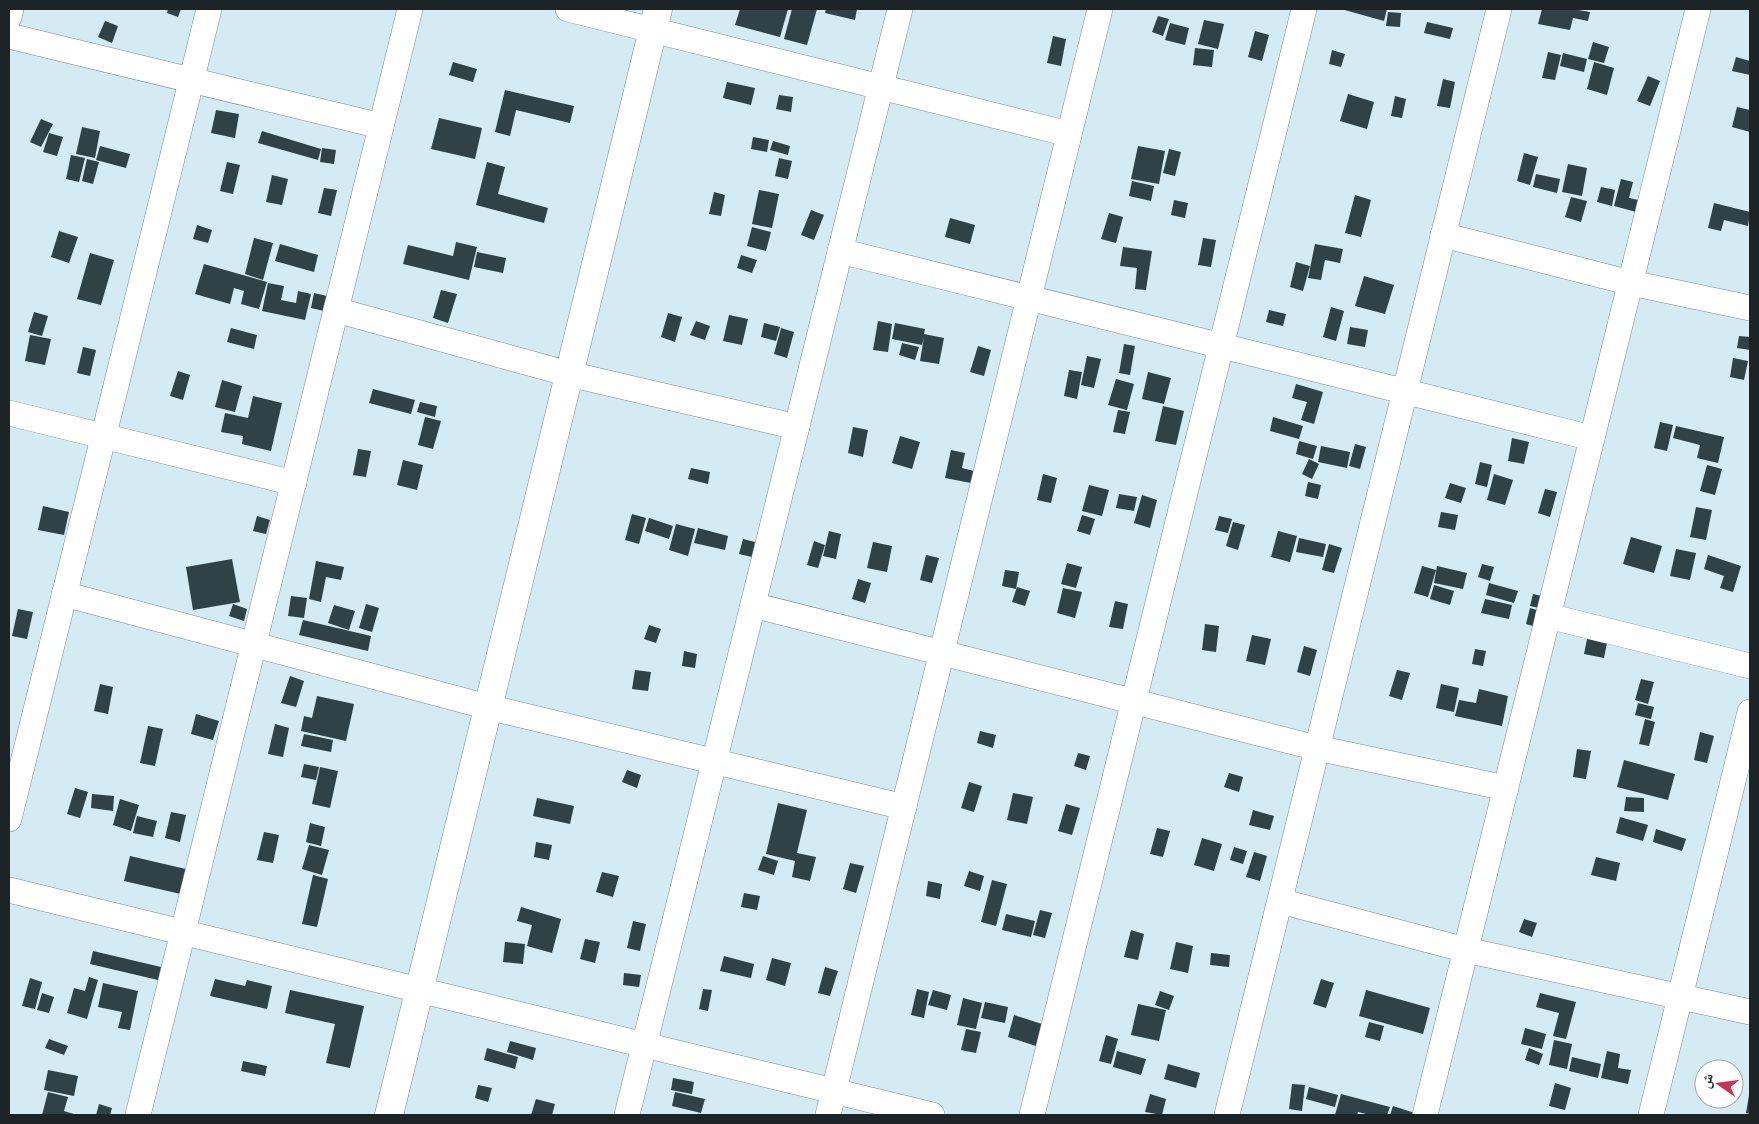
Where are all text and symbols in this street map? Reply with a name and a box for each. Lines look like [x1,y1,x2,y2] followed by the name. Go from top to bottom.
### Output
[1694,1059,1744,1109] north arrow
[1697,1072,1717,1090] text: ش

